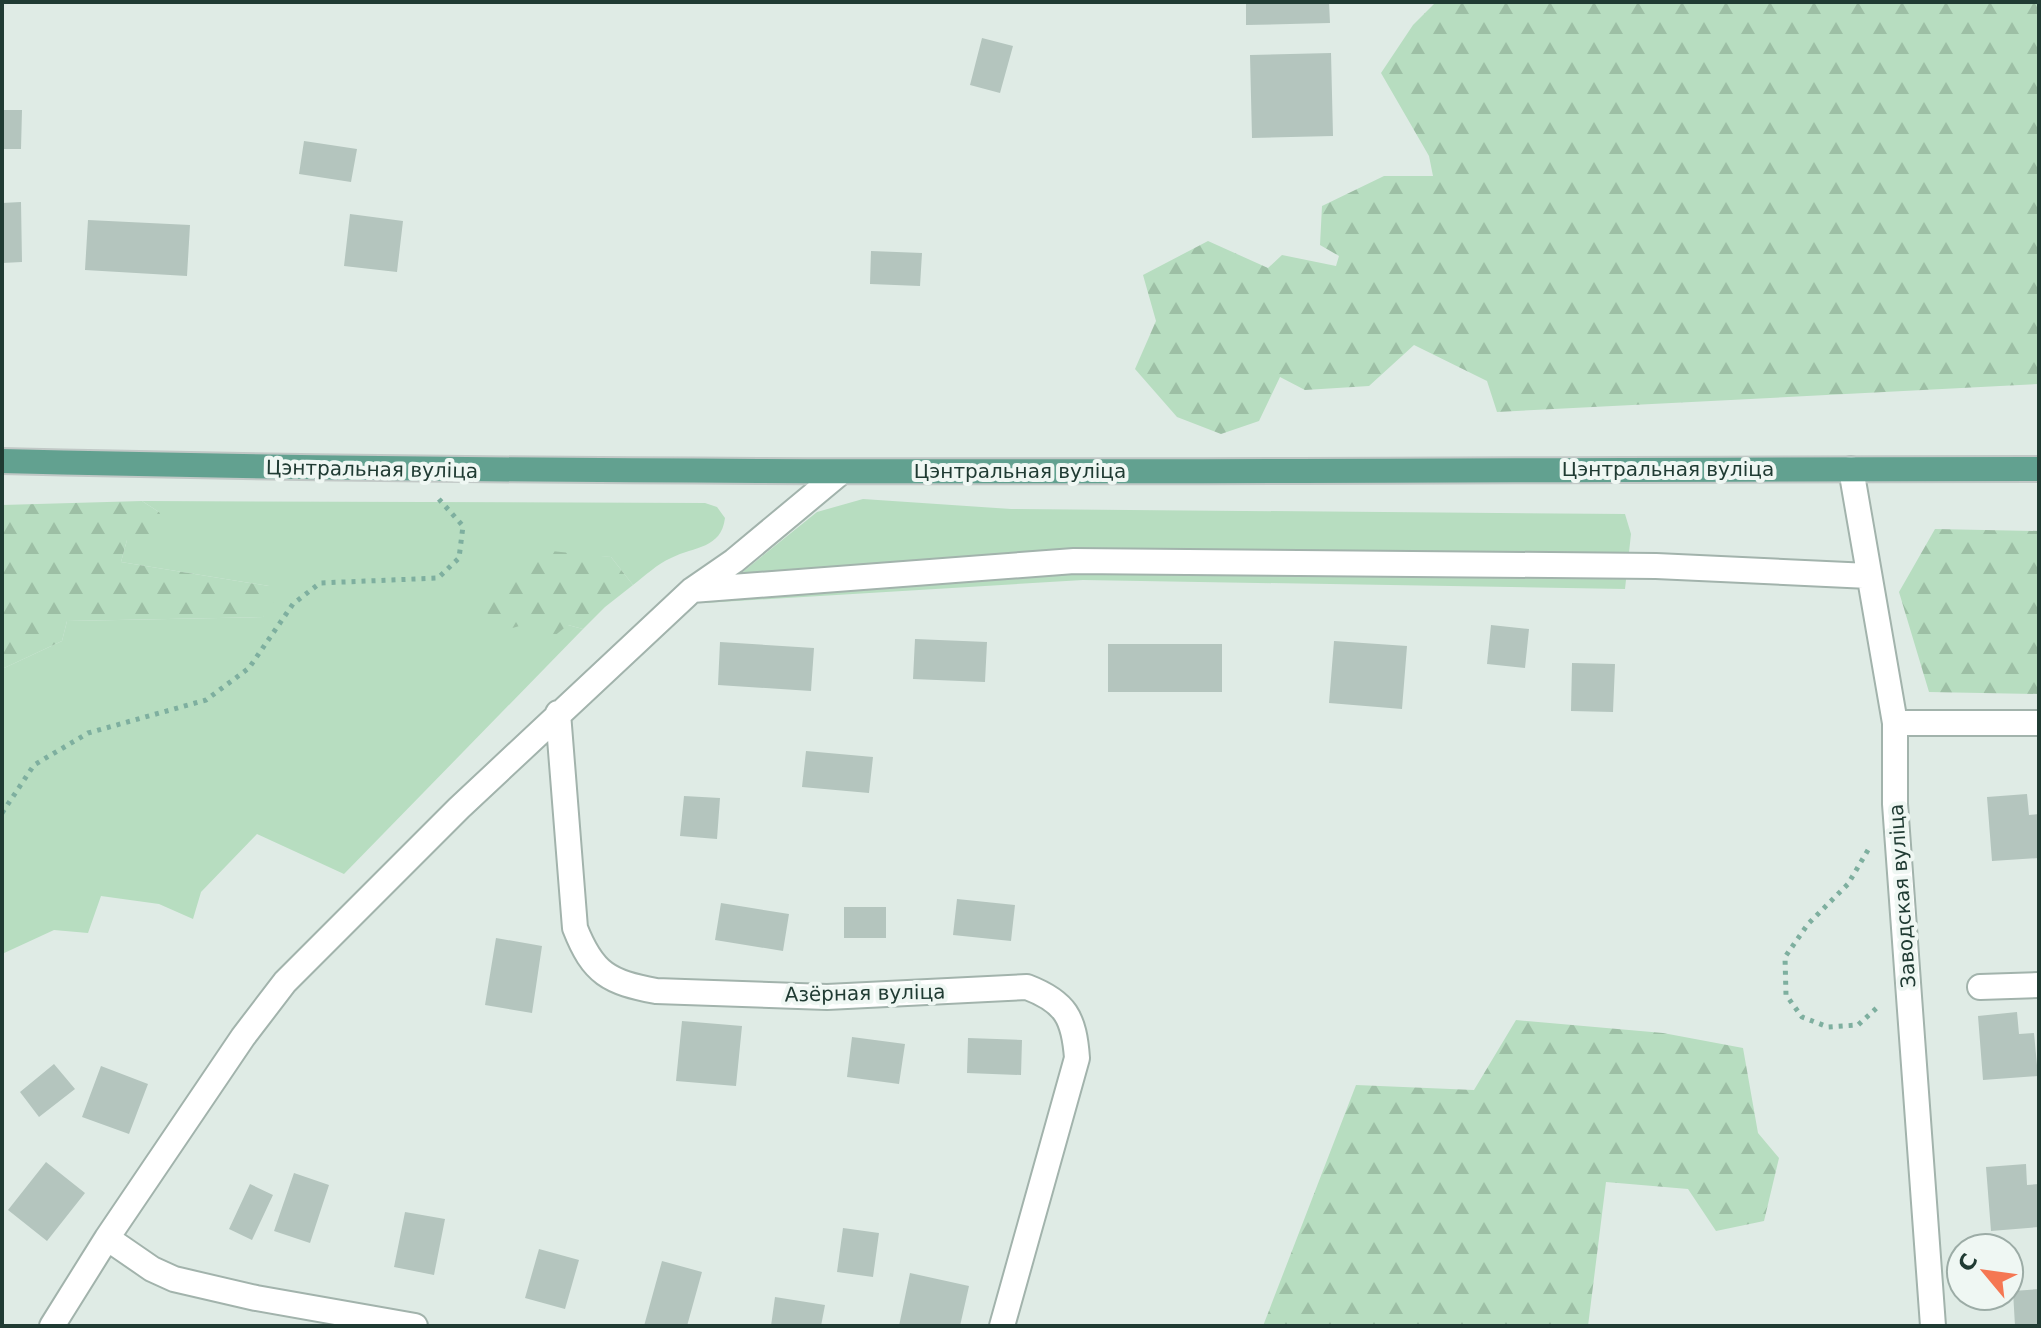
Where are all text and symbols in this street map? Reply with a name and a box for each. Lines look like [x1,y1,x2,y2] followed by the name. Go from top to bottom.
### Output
[266,455,478,483] street label: Цэнтральная вуліца
[1562,457,1774,481] street label: Цэнтральная вуліца
[914,459,1126,483] street label: Цэнтральная вуліца
[1884,803,1920,989] street label: Заводская вуліца
[784,980,946,1006] street label: Азёрная вуліца
[1945,1232,2025,1312] north arrow
[1953,1249,1983,1276] text: С

